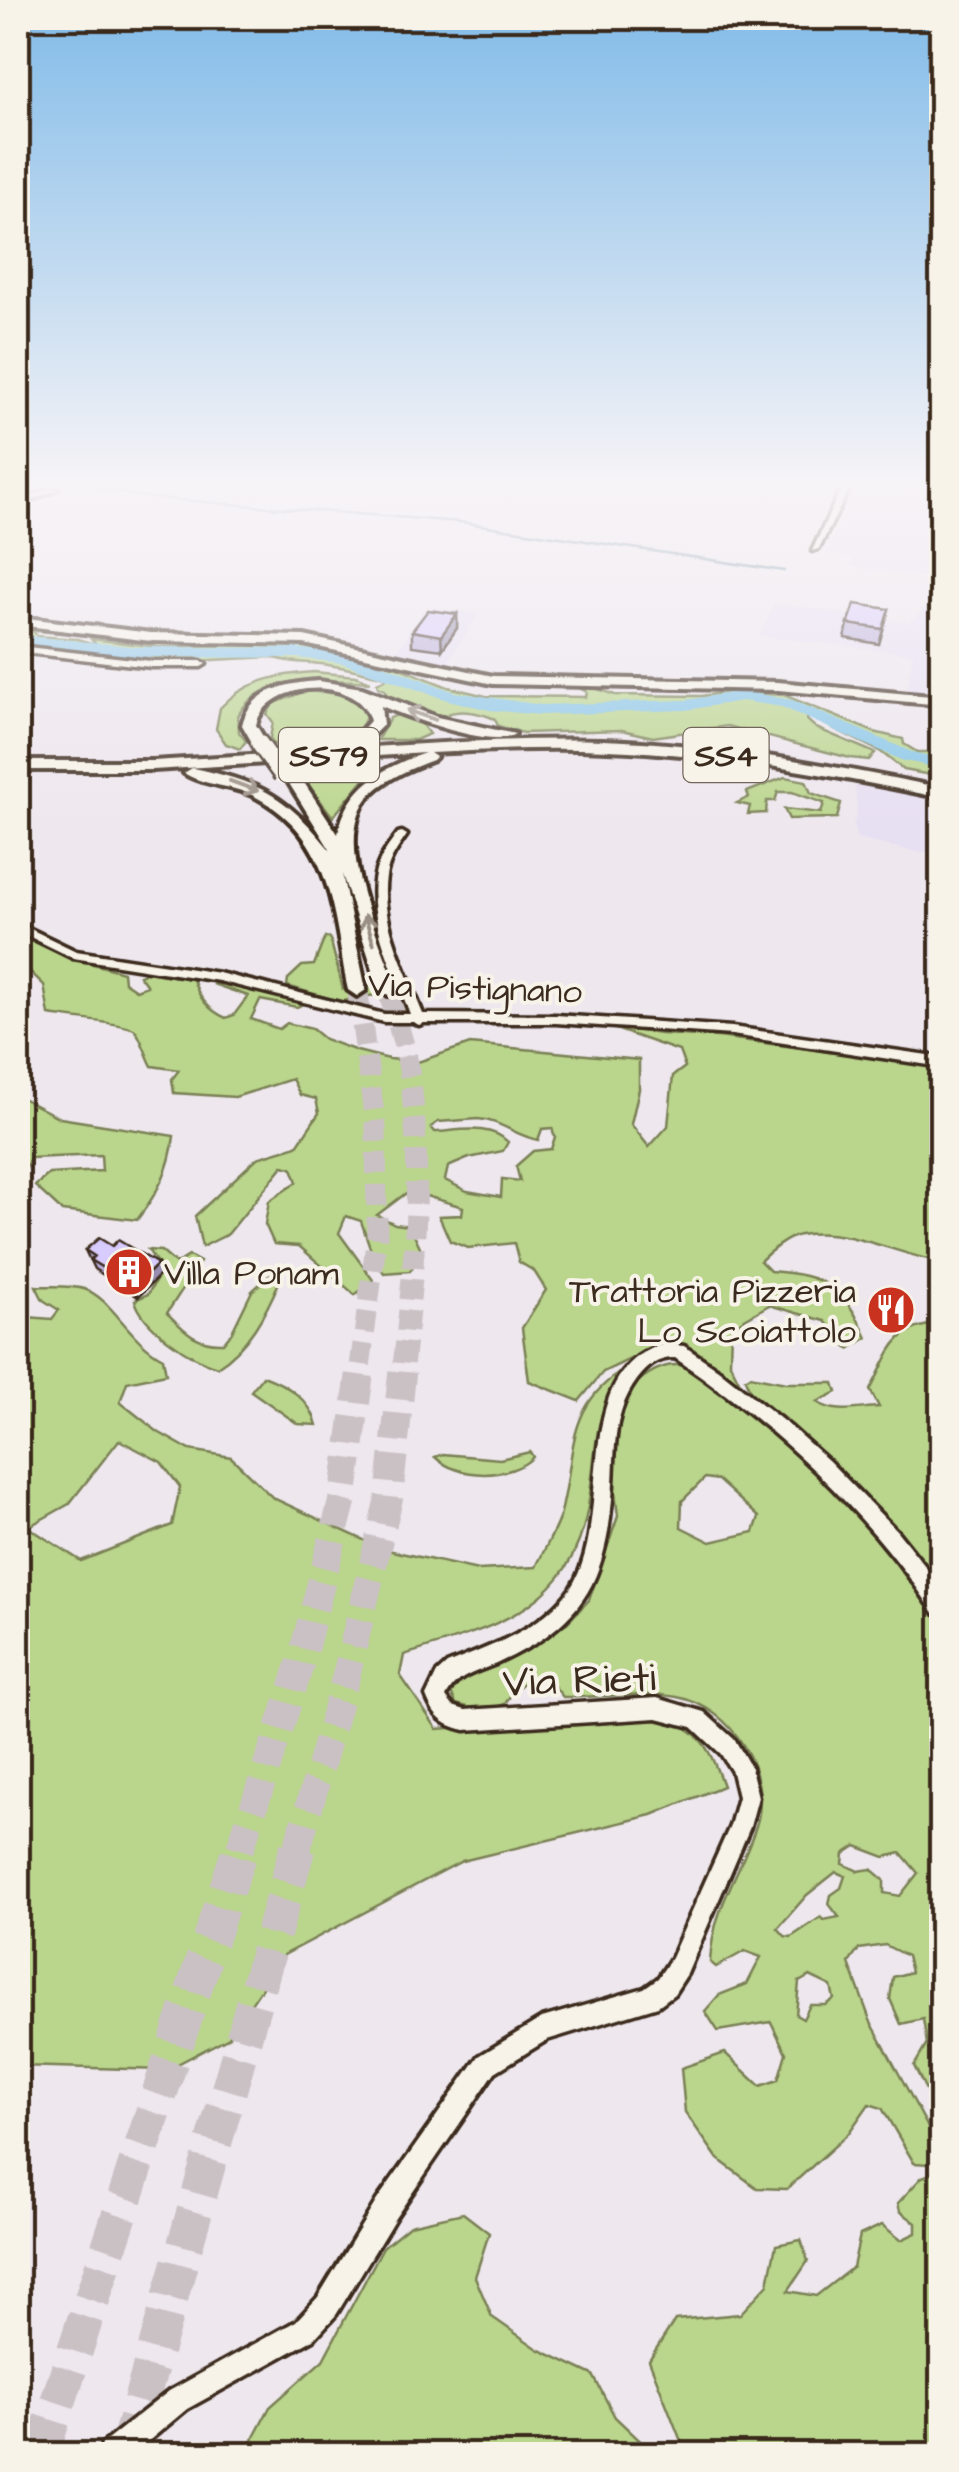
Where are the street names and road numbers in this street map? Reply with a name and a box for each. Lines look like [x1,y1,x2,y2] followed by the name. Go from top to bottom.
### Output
[279,728,379,782] road number: SS79
[684,728,768,782] road number: SS4
[367,960,583,1019] street label: Via Pistignano
[502,1649,657,1713] street label: Via Rieti

